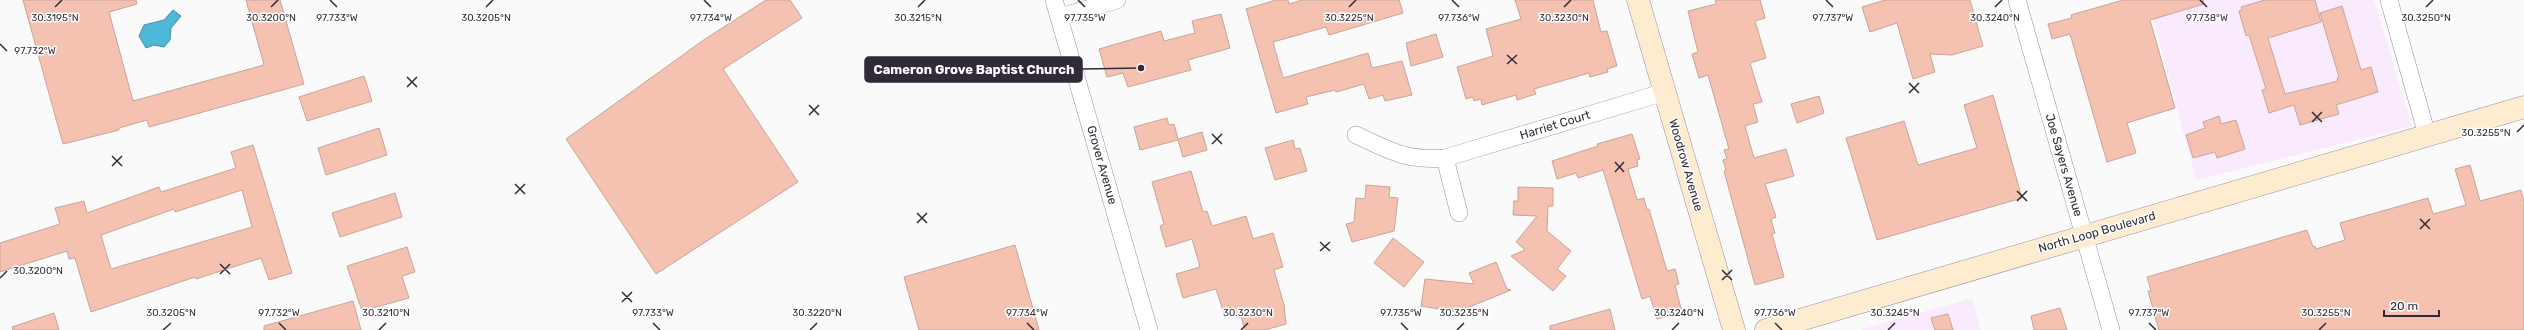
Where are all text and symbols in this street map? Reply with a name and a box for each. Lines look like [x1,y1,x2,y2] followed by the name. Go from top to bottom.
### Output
[31,12,79,24] text: 30.3195°N
[246,12,296,24] text: 30.3200°N
[316,12,358,24] text: 97.733°W
[461,12,511,24] text: 30.3205°N
[690,12,732,24] text: 97.734°W
[894,12,942,24] text: 30.3215°N
[1064,12,1106,24] text: 97.735°W
[1324,12,1374,24] text: 30.3225°N
[1438,12,1480,24] text: 97.736°W
[1539,12,1589,24] text: 30.3230°N
[1813,12,1853,24] text: 97.737°W
[1970,12,2020,24] text: 30.3240°N
[2186,12,2228,24] text: 97.738°W
[2401,12,2451,24] text: 30.3250°N
[14,45,56,57] text: 97.732°W
[865,57,1082,82] callout: Cameron Grove Baptist Church
[874,62,1074,77] text: Cameron Grove Baptist Church
[1518,108,1592,142] street label: Harriet Court
[2043,112,2085,218] street label: Joe Sayers Avenue
[1666,117,1706,213] street label: Woodrow Avenue
[1084,124,1120,206] street label: Grover Avenue
[2461,127,2511,139] text: 30.3255°N
[2037,209,2157,255] street label: North Loop Boulevard
[13,265,63,277] text: 30.3200°N
[2384,292,2439,318] scale bar
[2390,299,2418,313] text: 20 m
[146,307,196,319] text: 30.3205°N
[258,307,300,319] text: 97.732°W
[362,307,410,319] text: 30.3210°N
[632,307,674,319] text: 97.733°W
[792,307,842,319] text: 30.3220°N
[1006,307,1048,319] text: 97.734°W
[1223,307,1273,319] text: 30.3230°N
[1380,307,1422,319] text: 97.735°W
[1439,307,1489,319] text: 30.3235°N
[1654,307,1704,319] text: 30.3240°N
[1754,307,1796,319] text: 97.736°W
[1870,307,1920,319] text: 30.3245°N
[2129,307,2169,319] text: 97.737°W
[2301,307,2351,319] text: 30.3255°N

